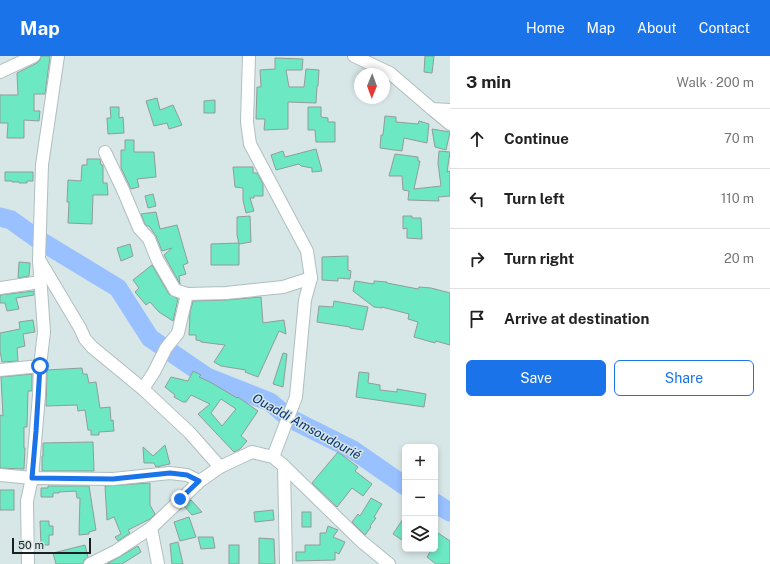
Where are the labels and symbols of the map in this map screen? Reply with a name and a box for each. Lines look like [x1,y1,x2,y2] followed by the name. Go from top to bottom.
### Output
[354,68,390,104] north arrow
[31,357,49,375] route start
[250,390,364,463] water label: Ouaddi Amsoudourié
[171,490,189,508] route end
[12,536,91,555] scale bar

